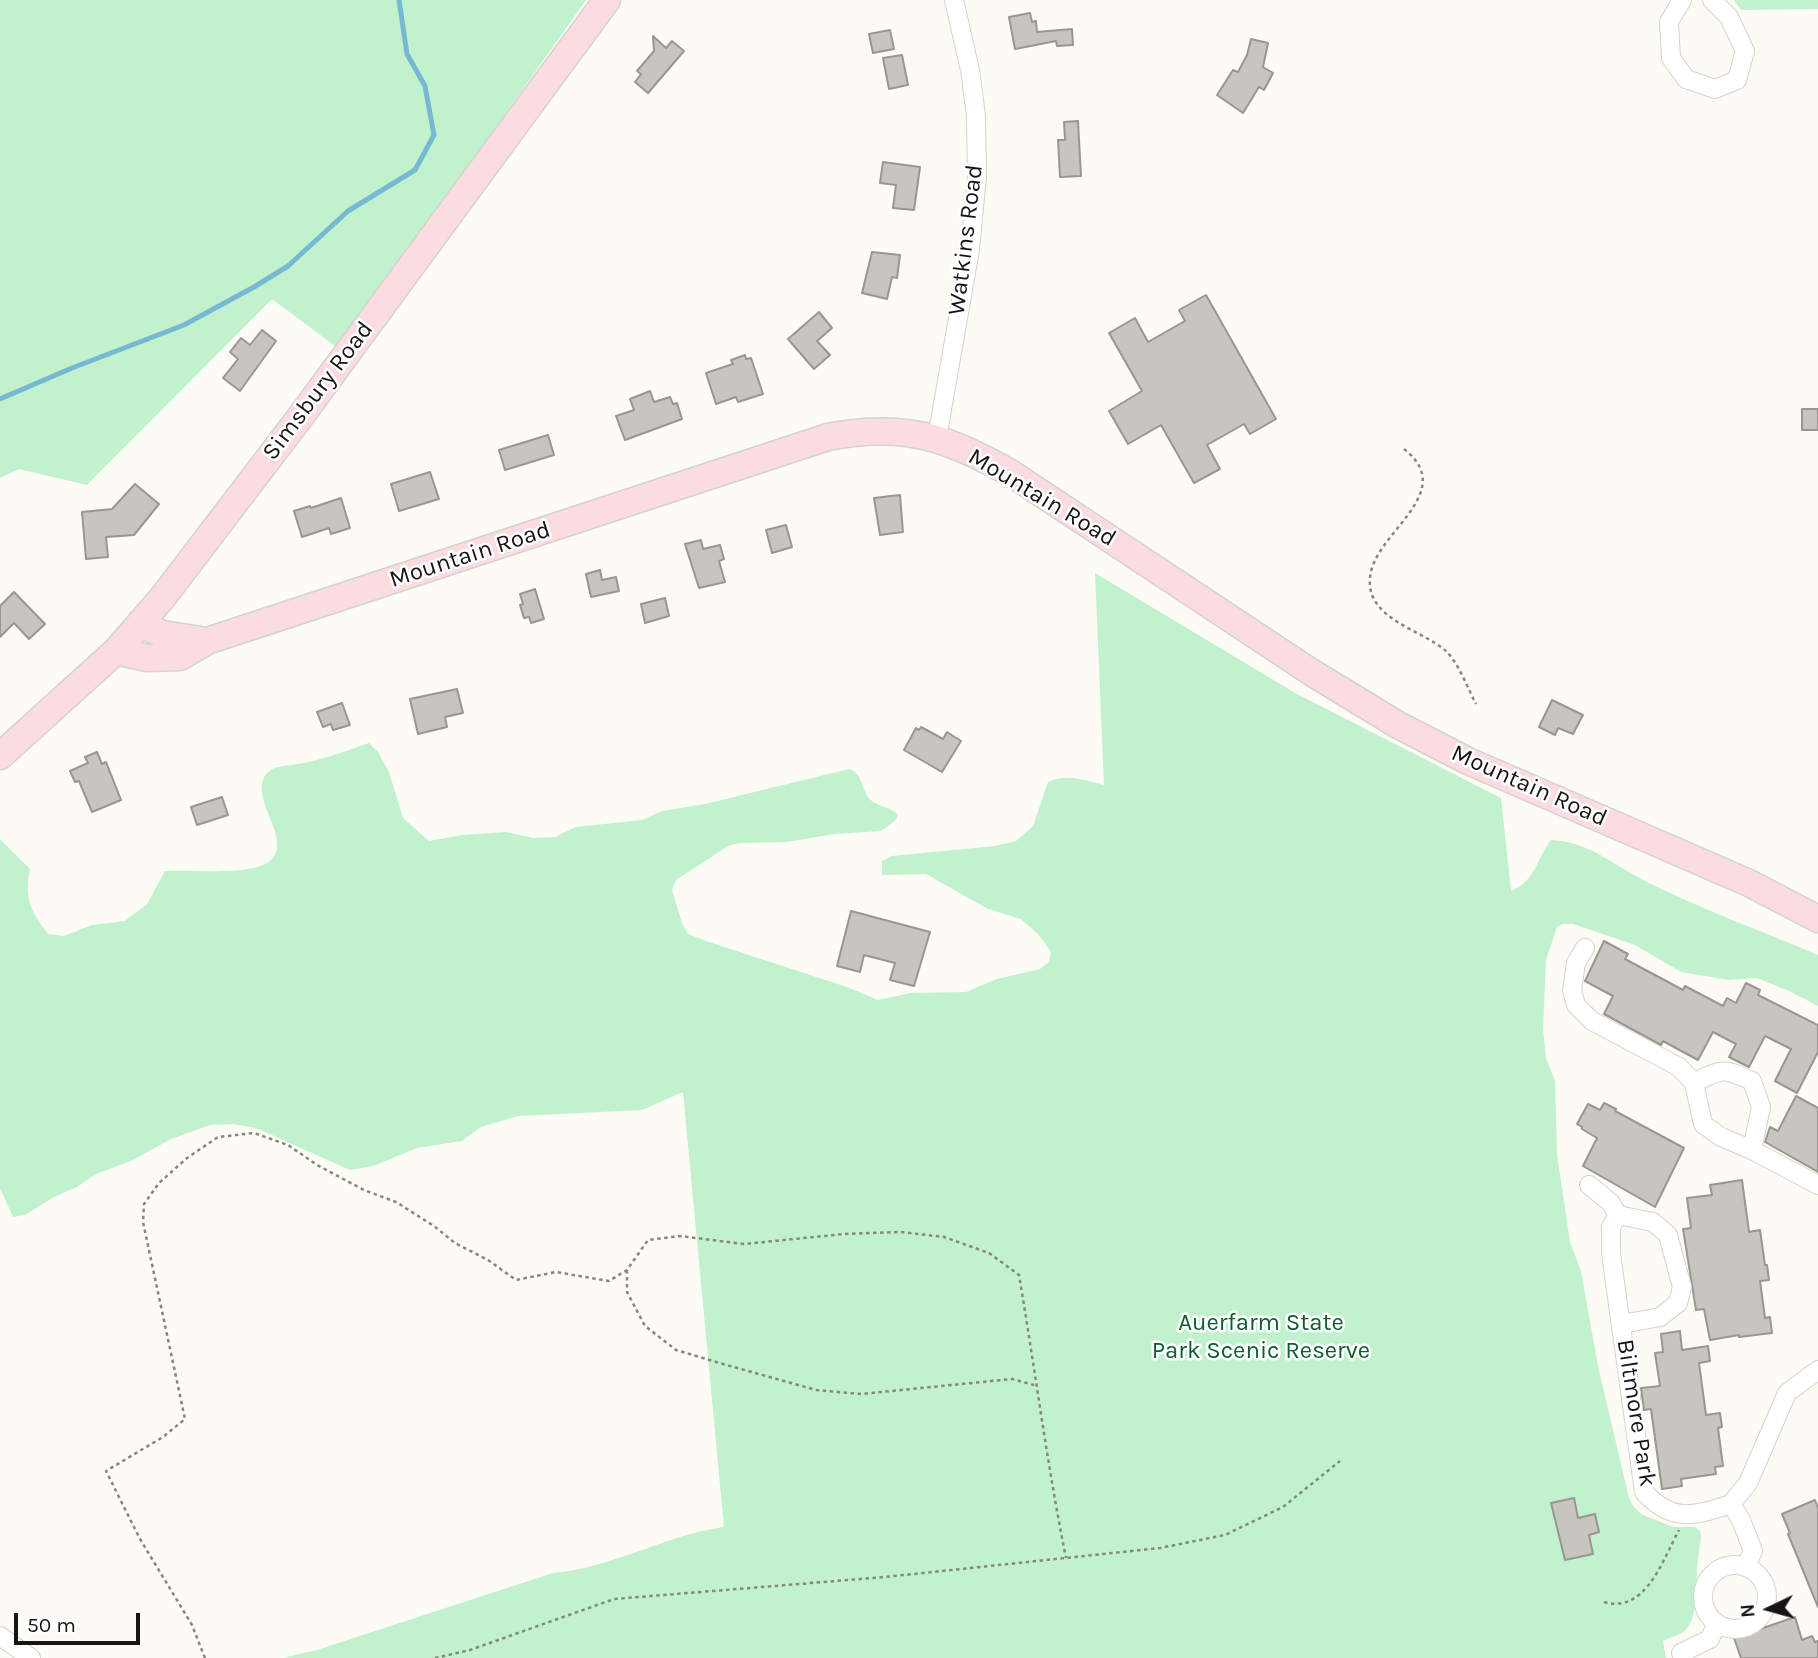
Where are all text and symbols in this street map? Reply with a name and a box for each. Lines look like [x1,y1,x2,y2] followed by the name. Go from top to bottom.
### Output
[942,163,990,317] street label: Watkins Road
[256,316,380,466] street label: Simsbury Road
[963,443,1121,553] street label: Mountain Road
[386,515,554,595] street label: Mountain Road
[1447,739,1611,833] street label: Mountain Road
[1152,1309,1370,1365] park label: Auerfarm State Park Scenic Reserve
[1610,1337,1662,1489] street label: Biltmore Park
[1734,1574,1804,1644] north arrow
[18,1598,144,1642] scale bar
[1737,1603,1760,1619] text: N
[27,1613,76,1637] text: 50 m

